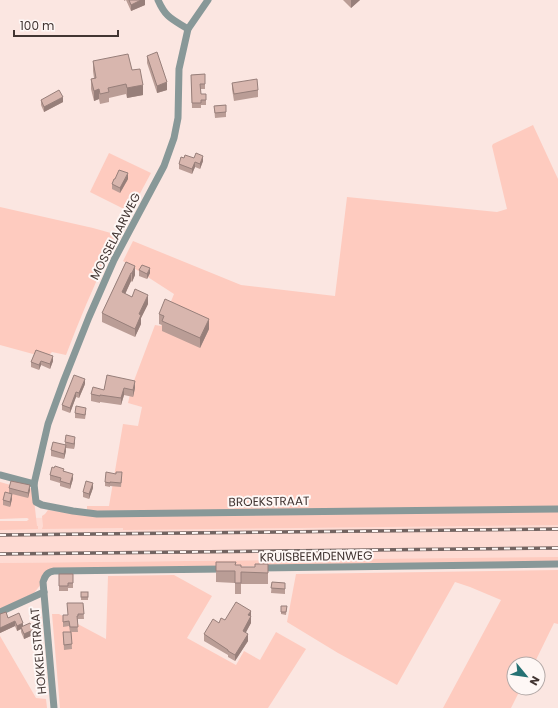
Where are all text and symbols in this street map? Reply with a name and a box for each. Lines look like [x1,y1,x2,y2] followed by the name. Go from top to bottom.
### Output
[14,12,118,38] scale bar
[20,17,54,34] text: 100 m
[86,189,144,283] street label: MOSSELAARWEG
[228,492,310,510] street label: BROEKSTRAAT
[259,547,373,565] street label: KRUISBEEMDENWEG
[26,606,50,695] street label: HOKKELSTRAAT
[506,656,546,696] north arrow
[526,673,544,688] text: N

